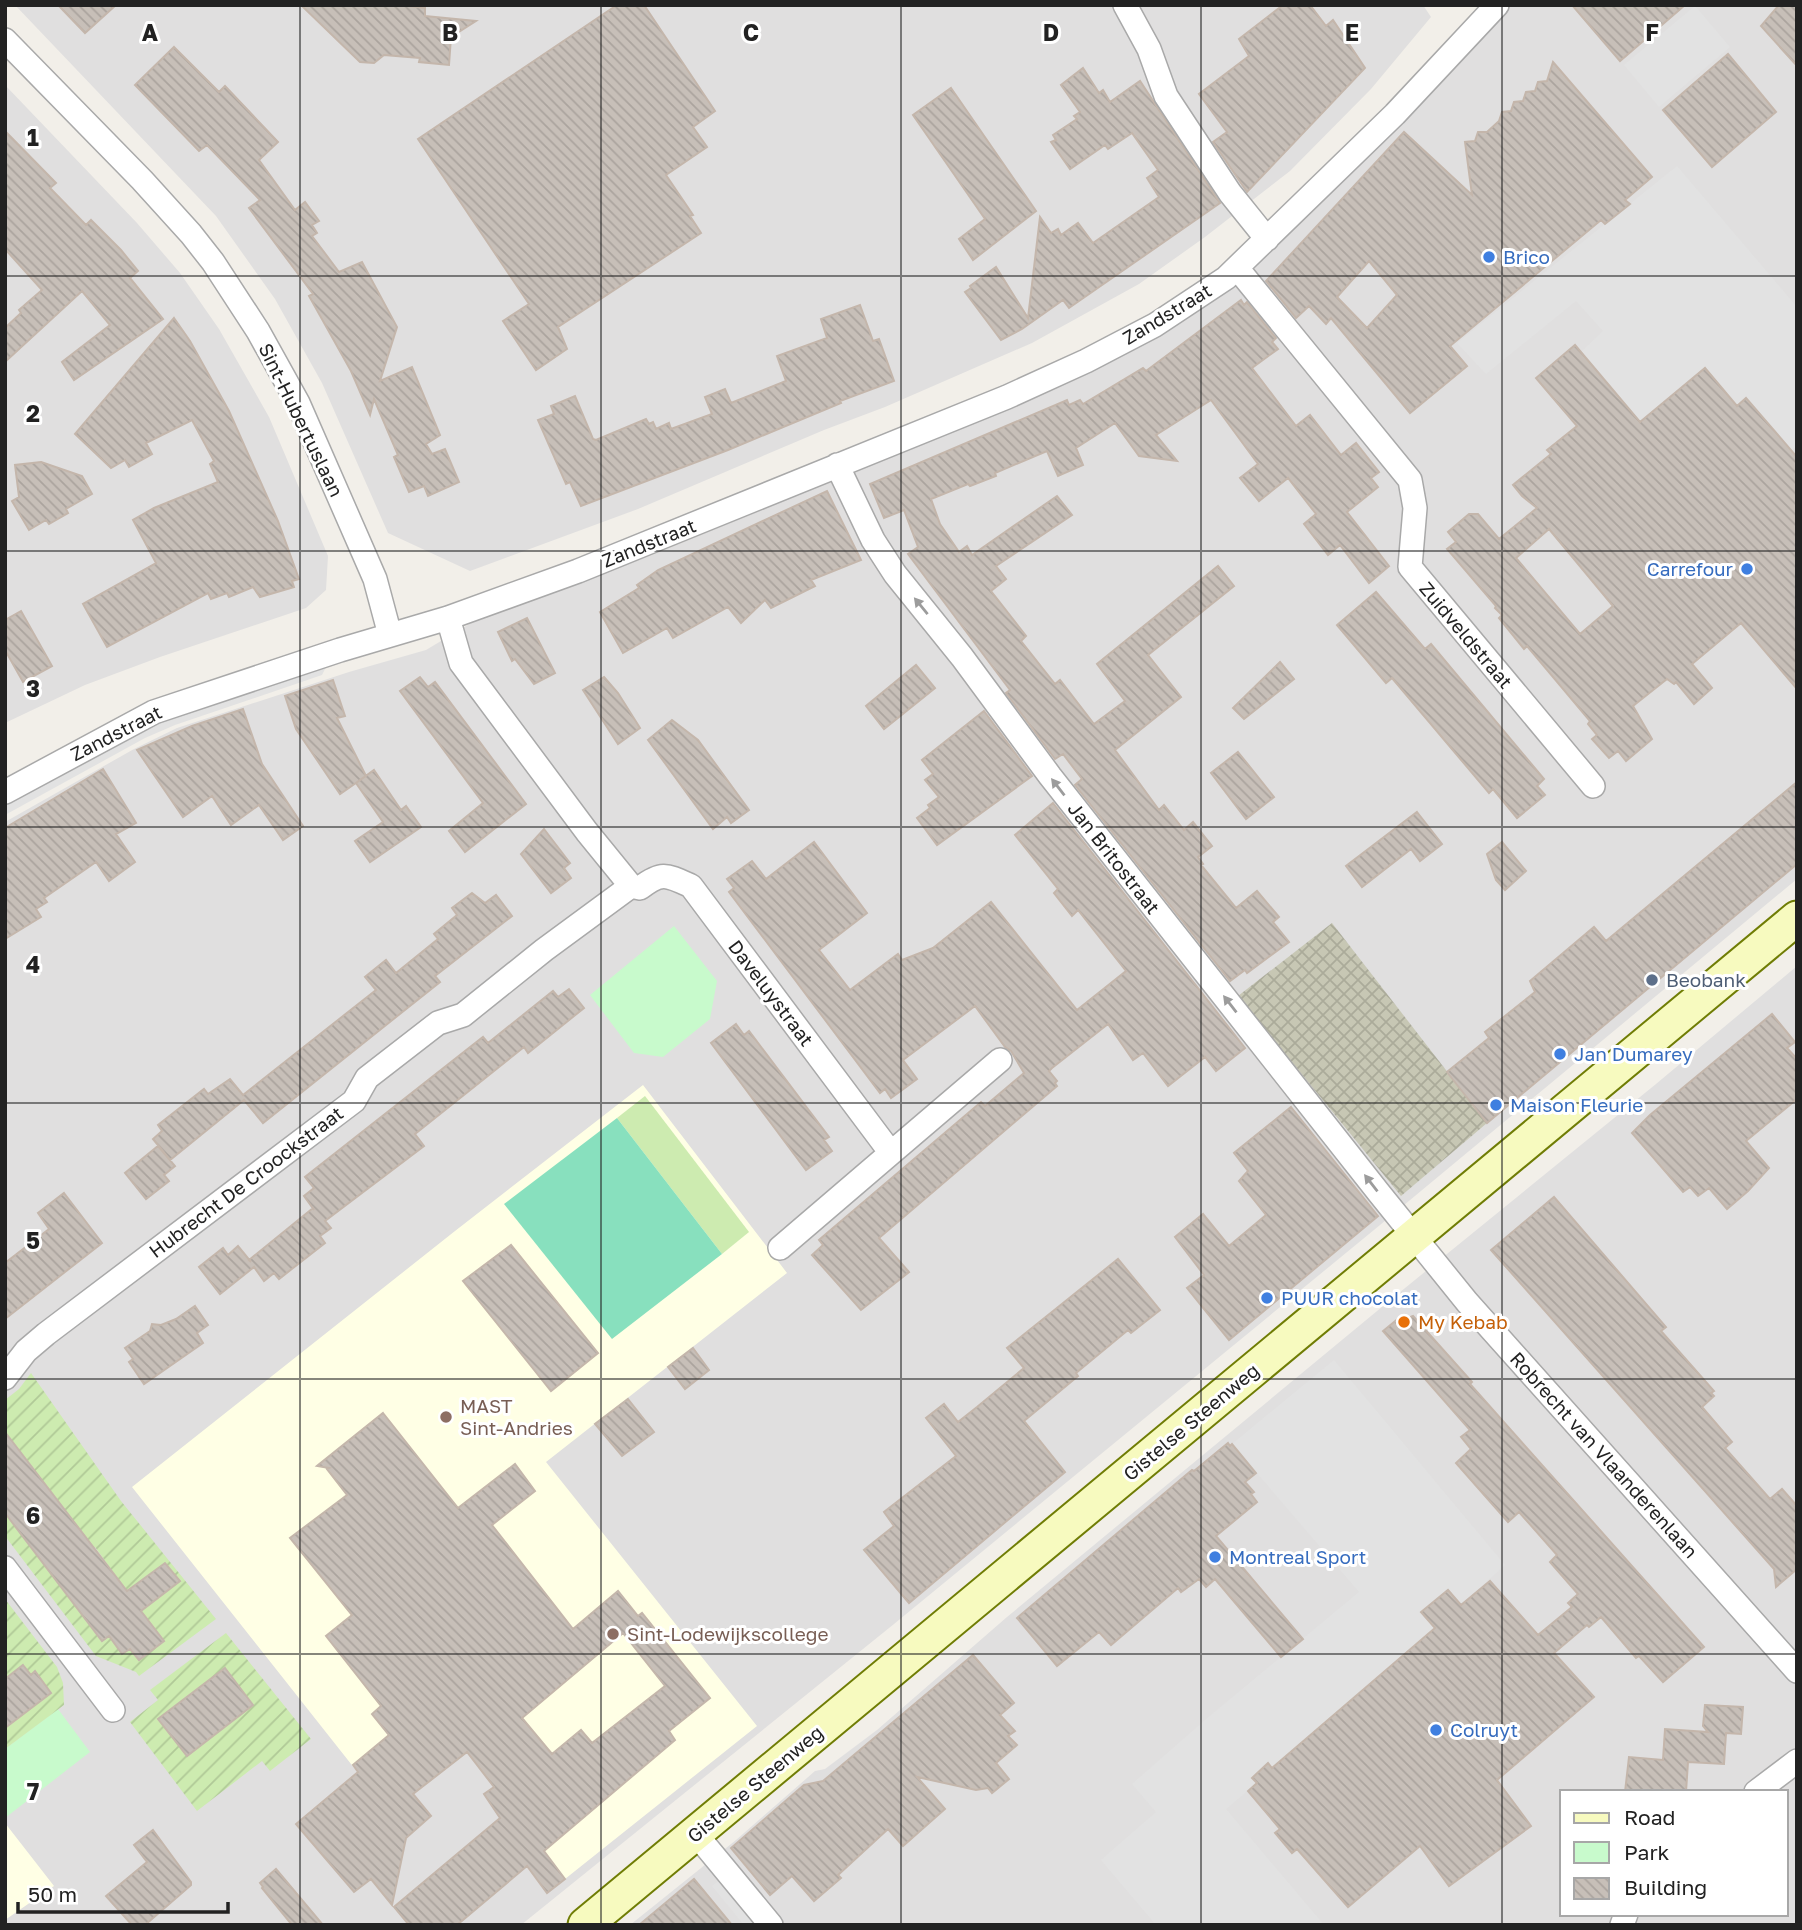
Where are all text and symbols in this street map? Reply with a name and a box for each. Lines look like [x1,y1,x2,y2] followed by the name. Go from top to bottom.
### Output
[142,18,159,46] text: A
[442,18,458,46] text: B
[743,18,759,46] text: C
[1043,18,1059,46] text: D
[1345,18,1359,46] text: E
[1645,18,1659,46] text: F
[27,123,39,151] text: 1
[1503,245,1550,268] place label: Brico
[1481,249,1497,265] marker: Brico
[1118,278,1215,349] street label: Zandstraat
[254,339,349,500] street label: Sint-Hubertuslaan
[26,399,40,427] text: 2
[598,513,699,572] street label: Zandstraat
[1647,557,1734,580] place label: Carrefour
[1739,561,1755,577] marker: Carrefour
[1415,577,1518,693] street label: Zuidveldstraat
[914,597,929,614] one-way arrow
[26,674,40,702] text: 3
[66,700,165,765] street label: Zandstraat
[1052,778,1066,796] one-way arrow
[1064,797,1165,918] street label: Jan Britostraat
[724,935,819,1050] street label: Daveluystraat
[26,950,40,978] text: 4
[1666,968,1746,991] place label: Beobank
[1644,972,1660,988] marker: Beobank
[1223,995,1237,1013] one-way arrow
[1574,1042,1693,1065] place label: Jan Dumarey
[1552,1046,1568,1062] marker: Jan Dumarey
[1510,1093,1643,1116] place label: Maison Fleurie
[1488,1097,1504,1113] marker: Maison Fleurie
[144,1101,347,1262] street label: Hubrecht De Croockstraat
[1363,1174,1378,1192] one-way arrow
[26,1226,40,1254] text: 5
[1281,1286,1418,1309] place label: PUUR chocolat
[1259,1290,1275,1306] marker: PUUR chocolat
[1418,1310,1508,1333] place label: My Kebab
[1396,1314,1412,1330] marker: My Kebab
[1506,1347,1703,1562] street label: Robrecht van Vlaanderenlaan
[1118,1358,1263,1485] street label: Gistelse Steenweg
[460,1394,573,1439] place label: MAST Sint-Andries
[438,1409,454,1425] marker: MAST Sint-Andries
[26,1501,40,1529] text: 6
[1229,1545,1366,1568] place label: Montreal Sport
[1207,1549,1223,1565] marker: Montreal Sport
[627,1622,829,1645] place label: Sint-Lodewijkscollege
[605,1626,621,1642] marker: Sint-Lodewijkscollege
[1450,1718,1518,1741] place label: Colruyt
[682,1720,827,1847] street label: Gistelse Steenweg
[1428,1722,1444,1738] marker: Colruyt
[27,1777,39,1805] text: 7
[1560,1790,1788,1916] legend
[1624,1804,1675,1830] text: Road
[1624,1839,1670,1865] text: Park
[18,1870,228,1914] scale bar
[1624,1874,1707,1900] text: Building
[28,1881,77,1907] text: 50 m

